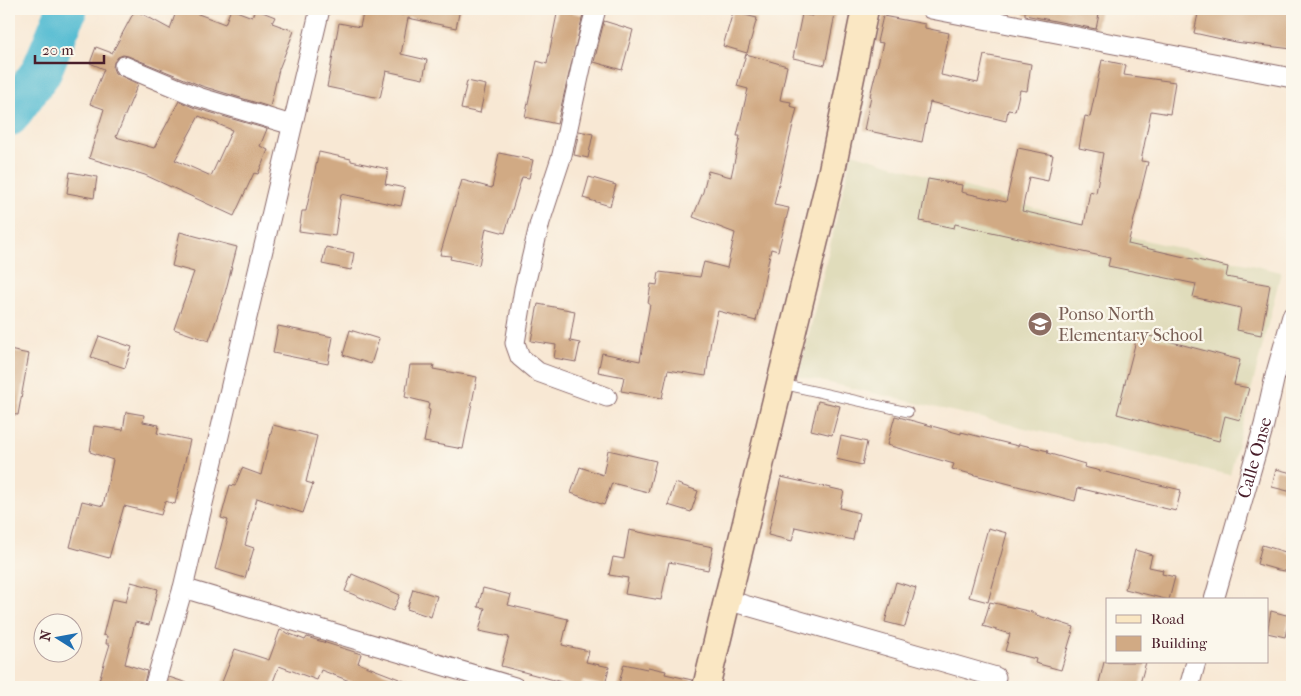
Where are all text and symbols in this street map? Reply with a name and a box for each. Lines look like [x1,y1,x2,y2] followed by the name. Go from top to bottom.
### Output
[35,32,104,64] scale bar
[42,41,74,59] text: 20 m
[1058,304,1203,346] place label: Ponso North Elementary School
[1027,311,1053,337] school or university icon: Ponso North Elementary School
[1234,415,1276,501] street label: Calle Onse
[1106,598,1268,664] legend
[1151,610,1185,628] text: Road
[32,614,82,664] north arrow
[36,628,55,642] text: N
[1151,634,1208,652] text: Building

